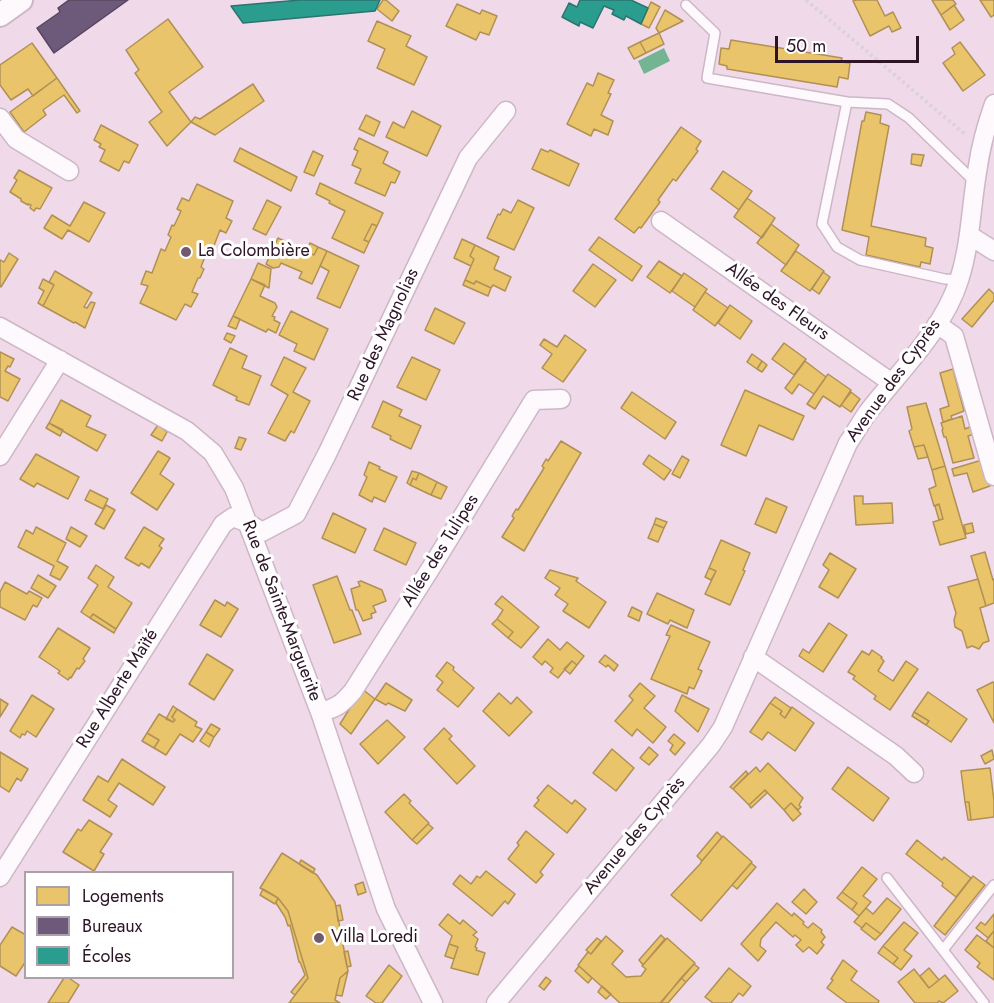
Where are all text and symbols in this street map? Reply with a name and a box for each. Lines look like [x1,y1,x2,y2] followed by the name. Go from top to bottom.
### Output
[778,24,922,62] scale bar
[786,33,826,59] text: 50 m
[198,241,310,263] place label: La Colombière
[179,245,193,259] marker: La Colombière
[721,258,833,346] street label: Allée des Fleurs
[344,265,424,405] street label: Rue des Magnolias
[842,315,946,447] street label: Avenue des Cyprès
[398,491,484,611] street label: Allée des Tulipes
[237,518,325,704] street label: Rue de Sainte-Marguerite
[73,625,163,753] street label: Rue Alberte Maïté
[580,773,690,899] street label: Avenue des Cyprès
[24,871,234,979] legend
[82,883,164,909] text: Logements
[82,913,142,939] text: Bureaux
[331,927,418,949] place label: Villa Loredi
[312,931,326,945] marker: Villa Loredi
[82,943,131,969] text: Écoles

